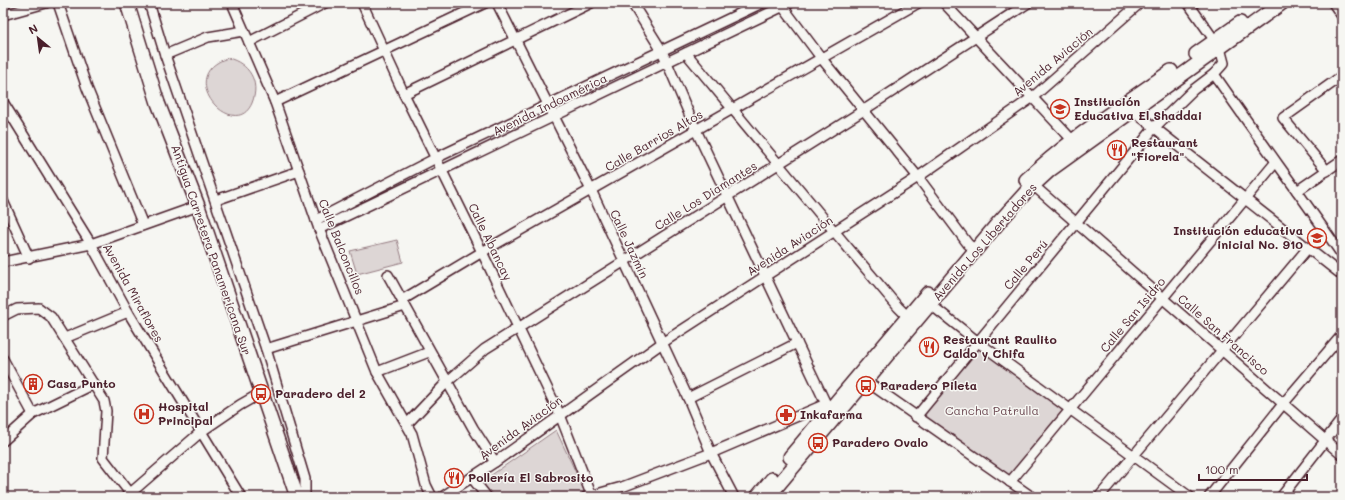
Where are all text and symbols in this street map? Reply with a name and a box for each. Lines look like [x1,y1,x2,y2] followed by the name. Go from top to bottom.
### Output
[18,18,58,58] north arrow
[26,20,40,37] text: N
[1009,23,1096,99] street label: Avenida Aviación
[490,69,609,139] street label: Avenida Indoamérica
[1074,93,1202,123] place label: Institución Educativa El Shaddai
[1049,98,1071,120] school or university icon: Institución Educativa El Shaddai
[602,106,705,175] street label: Calle Barrios Altos
[1131,134,1198,164] place label: Restaurant "Fiorela"
[1106,139,1128,161] restaurant icon: Restaurant "Fiorela"
[168,142,256,357] street label: Antigua Carretera Panamericana Sur
[651,157,760,233] street label: Calle Los Diamantes
[929,179,1040,304] street label: Avenida Los Libertadores
[315,196,368,297] street label: Calle Balconcillos
[465,200,517,283] street label: Calle Abancay
[607,207,653,281] street label: Calle Jazmín
[743,211,835,279] street label: Avenida Aviación
[1173,222,1303,252] place label: Institución educativa inicial No. 910
[1306,227,1328,249] school or university icon: Institución educativa inicial No. 910
[1000,236,1051,293] street label: Calle Perú
[100,240,168,345] street label: Avenida Miraflores
[1096,273,1168,355] street label: Calle San Isidro
[1175,290,1273,378] street label: Calle San Francisco
[943,331,1057,361] place label: Restaurant Raulito Caldo y Chifa
[918,336,940,358] restaurant icon: Restaurant Raulito Caldo y Chifa
[22,373,44,395] building icon: Casa Punto
[47,375,116,391] place label: Casa Punto
[855,375,877,397] bus stop icon: Paradero Pileta
[880,377,977,393] place label: Paradero Pileta
[250,383,272,405] bus stop icon: Paradero del 2
[275,385,366,401] place label: Paradero del 2
[476,392,565,463] street label: Avenida Aviación
[158,398,213,428] place label: Hospital Principal
[945,402,1039,418] park label: Cancha Patrulla
[133,403,155,425] hospital icon: Hospital Principal
[775,404,797,426] pharmacy icon: Inkafarma
[800,406,863,422] place label: Inkafarma
[807,432,829,454] bus stop icon: Paradero Ovalo
[832,434,928,450] place label: Paradero Ovalo
[1199,456,1307,482] scale bar
[1205,461,1239,477] text: 100 m
[443,467,465,489] restaurant icon: Pollería El Sabrosito
[468,469,593,485] place label: Pollería El Sabrosito

